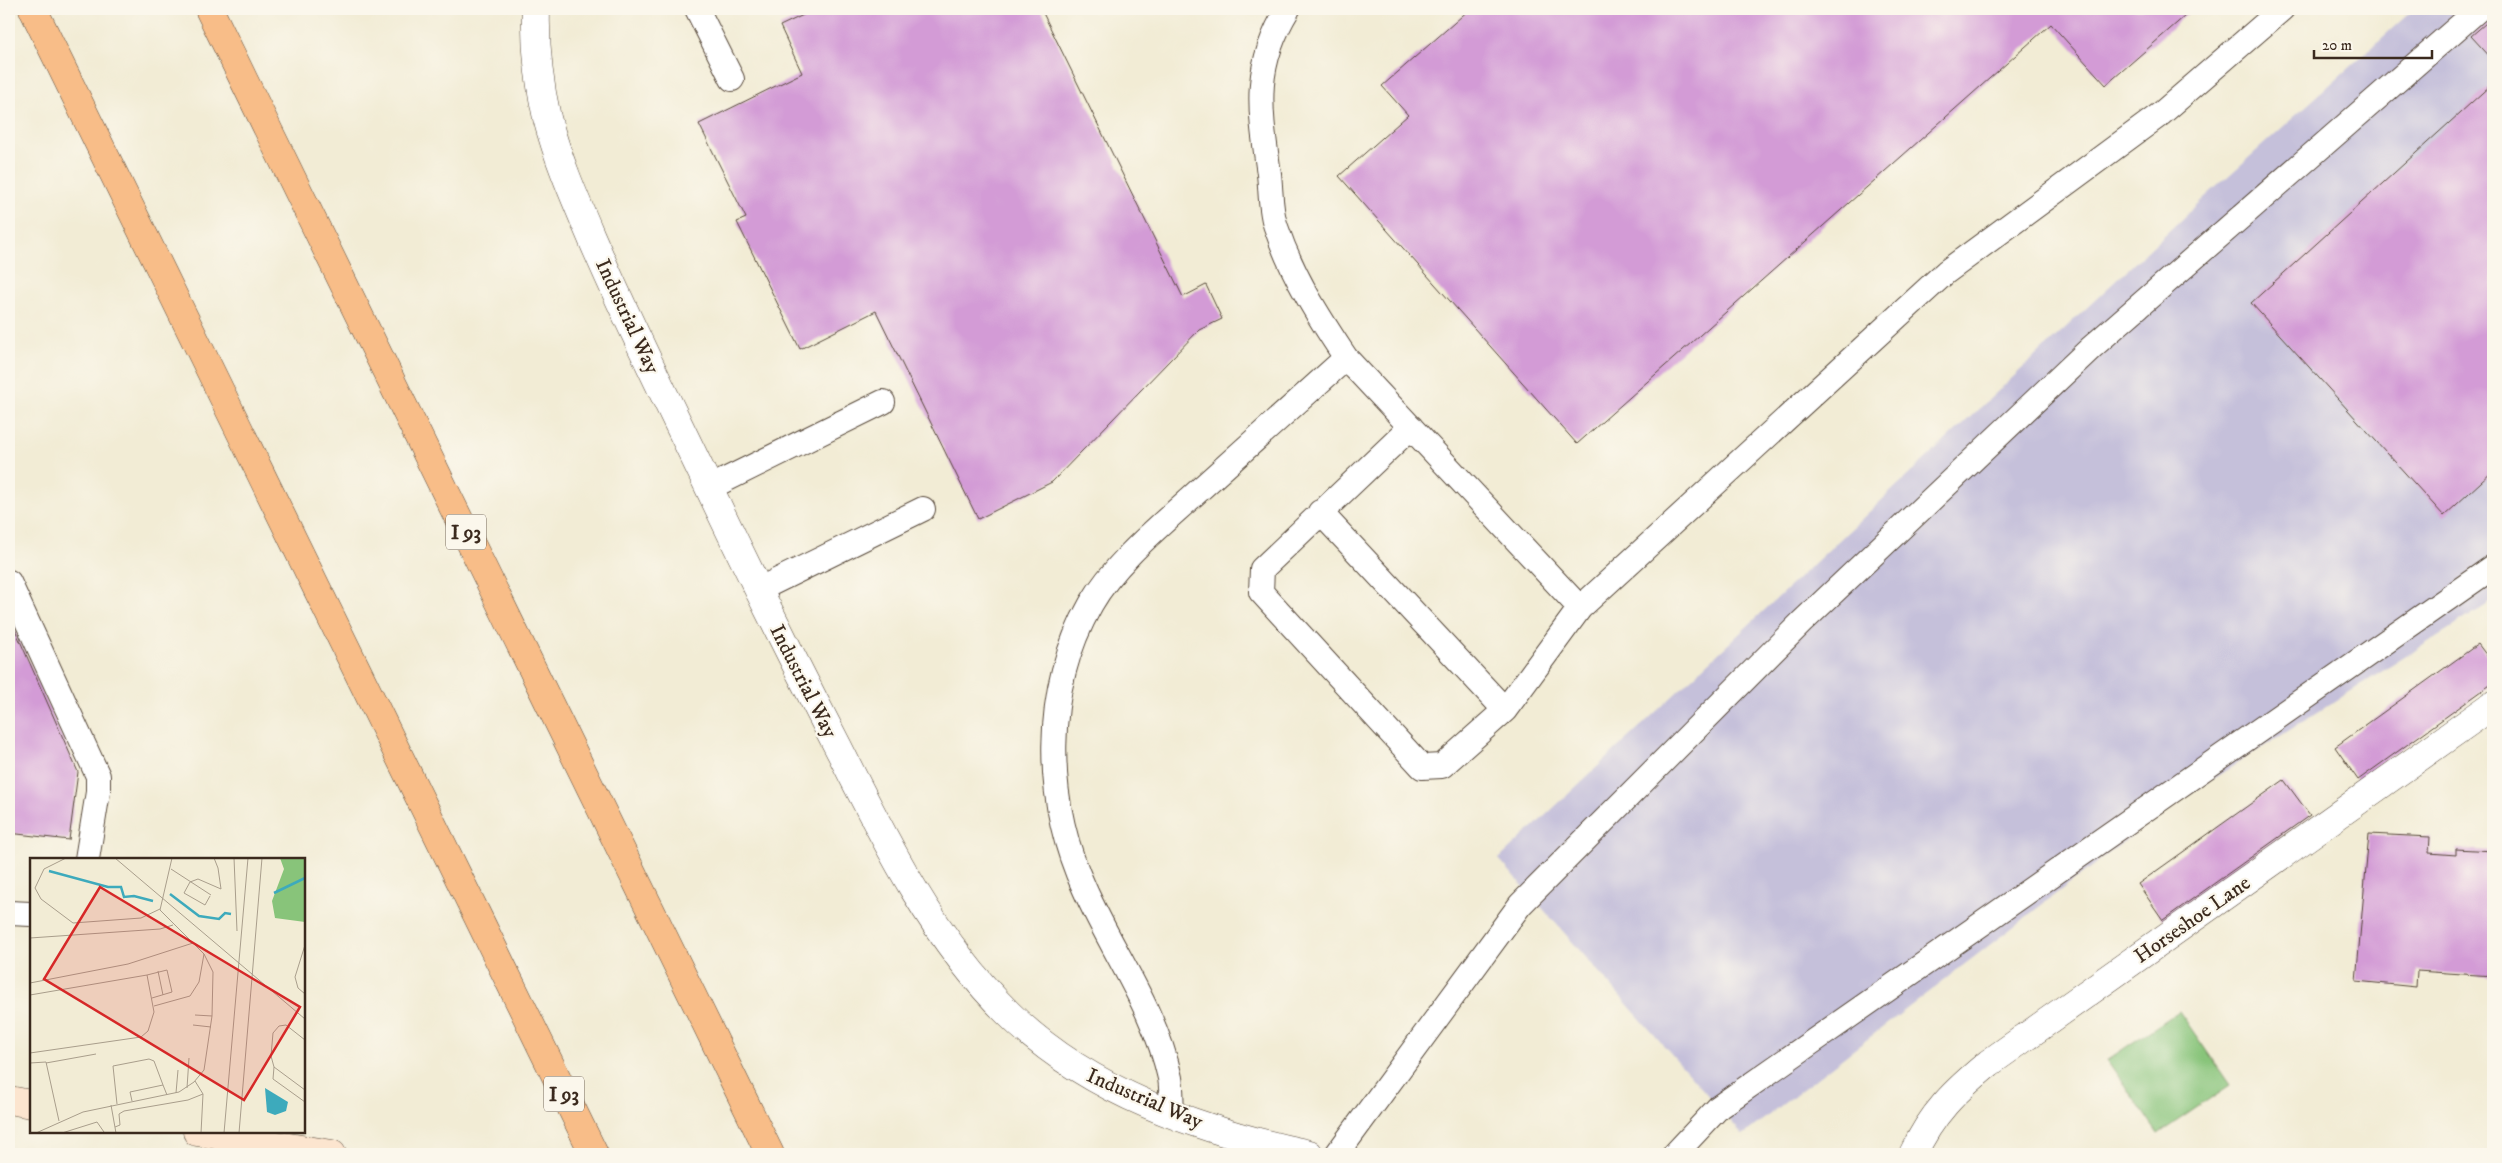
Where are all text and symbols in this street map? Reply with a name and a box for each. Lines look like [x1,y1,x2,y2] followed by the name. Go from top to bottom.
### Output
[2314,28,2432,60] scale bar
[2322,36,2352,55] text: 20 m
[589,255,665,379] street label: Industrial Way
[446,514,486,550] road number: I 93
[763,620,843,743] street label: Industrial Way
[30,858,305,1133] inset map
[2129,870,2256,969] street label: Horseshoe Lane
[1083,1063,1208,1135] street label: Industrial Way
[544,1076,584,1112] road number: I 93

